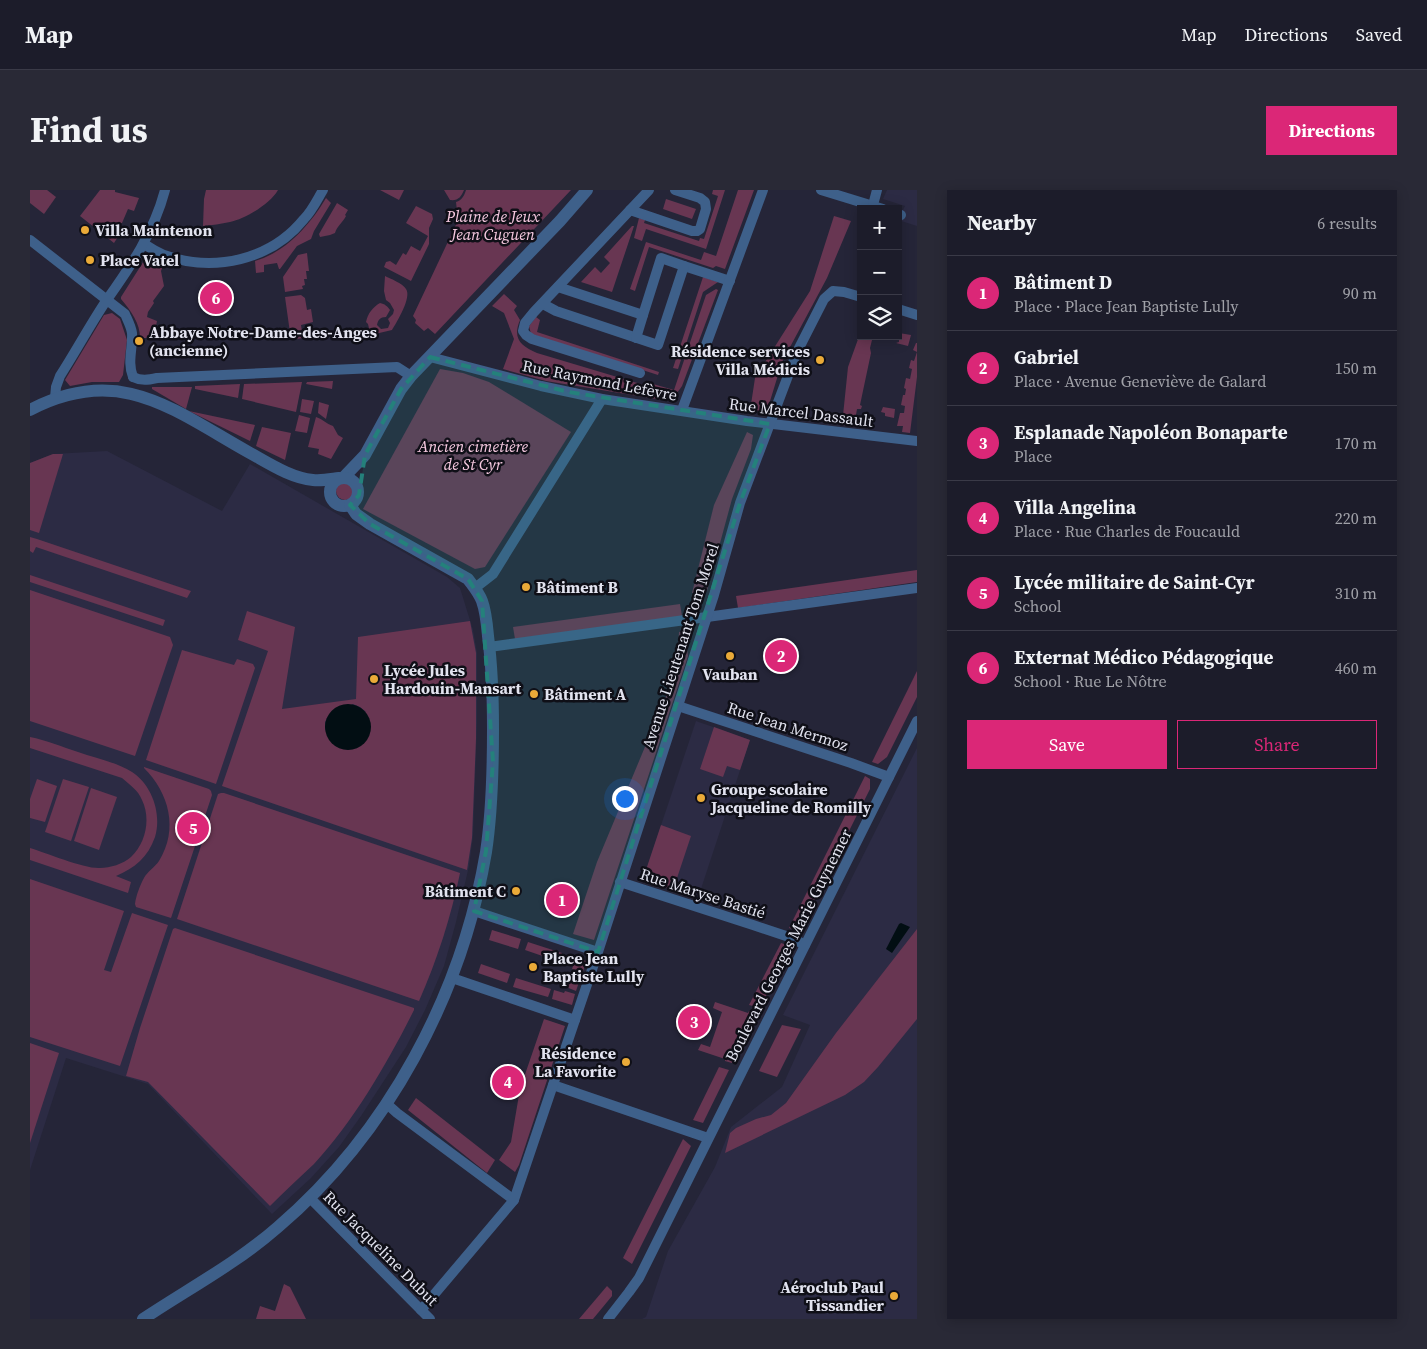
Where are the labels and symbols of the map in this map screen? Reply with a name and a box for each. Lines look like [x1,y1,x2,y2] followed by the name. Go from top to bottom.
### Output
[445,205,541,245] park label: Plaine de Jeux Jean Cuguen
[95,219,212,241] place label: Villa Maintenon
[79,224,91,236] marker: Villa Maintenon
[100,249,179,271] place label: Place Vatel
[84,254,96,266] marker: Place Vatel
[200,279,232,317] pin: 6
[149,321,377,361] place label: Abbaye Notre-Dame-des-Anges (ancienne)
[133,335,145,347] marker: Abbaye Notre-Dame-des-Anges (ancienne)
[671,340,810,380] place label: Résidence services Villa Médicis
[521,354,679,406] street label: Rue Raymond Lefèvre
[814,354,826,366] marker: Résidence services Villa Médicis
[728,392,875,432] street label: Rue Marcel Dassault
[417,435,529,475] park label: Ancien cimetière de St Cyr
[636,540,724,752] street label: Avenue Lieutenant Tom Morel
[536,576,618,598] place label: Bâtiment B
[520,581,532,593] marker: Bâtiment B
[765,637,797,675] pin: 2
[724,650,736,662] marker: Vauban
[384,659,521,699] place label: Lycée Jules Hardouin-Mansart
[702,663,758,685] place label: Vauban
[368,673,380,685] marker: Lycée Jules Hardouin-Mansart
[544,683,626,705] place label: Bâtiment A
[528,688,540,700] marker: Bâtiment A
[725,696,851,756] street label: Rue Jean Mermoz
[710,778,872,818] place label: Groupe scolaire Jacqueline de Romilly
[612,786,638,812] your location
[695,792,707,804] marker: Groupe scolaire Jacqueline de Romilly
[177,809,209,847] pin: 5
[720,825,857,1065] street label: Boulevard Georges Marie Guynemer
[638,862,768,924] street label: Rue Maryse Bastié
[425,880,506,902] place label: Bâtiment C
[546,881,578,919] pin: 1
[510,885,522,897] marker: Bâtiment C
[543,947,645,987] place label: Place Jean Baptiste Lully
[527,961,539,973] marker: Place Jean Baptiste Lully
[678,1003,710,1041] pin: 3
[535,1042,616,1082] place label: Résidence La Favorite
[620,1056,632,1068] marker: Résidence La Favorite
[492,1063,524,1101] pin: 4
[319,1186,444,1311] street label: Rue Jacqueline Dubut
[780,1276,885,1316] place label: Aéroclub Paul Tissandier
[888,1290,900,1302] marker: Aéroclub Paul Tissandier

